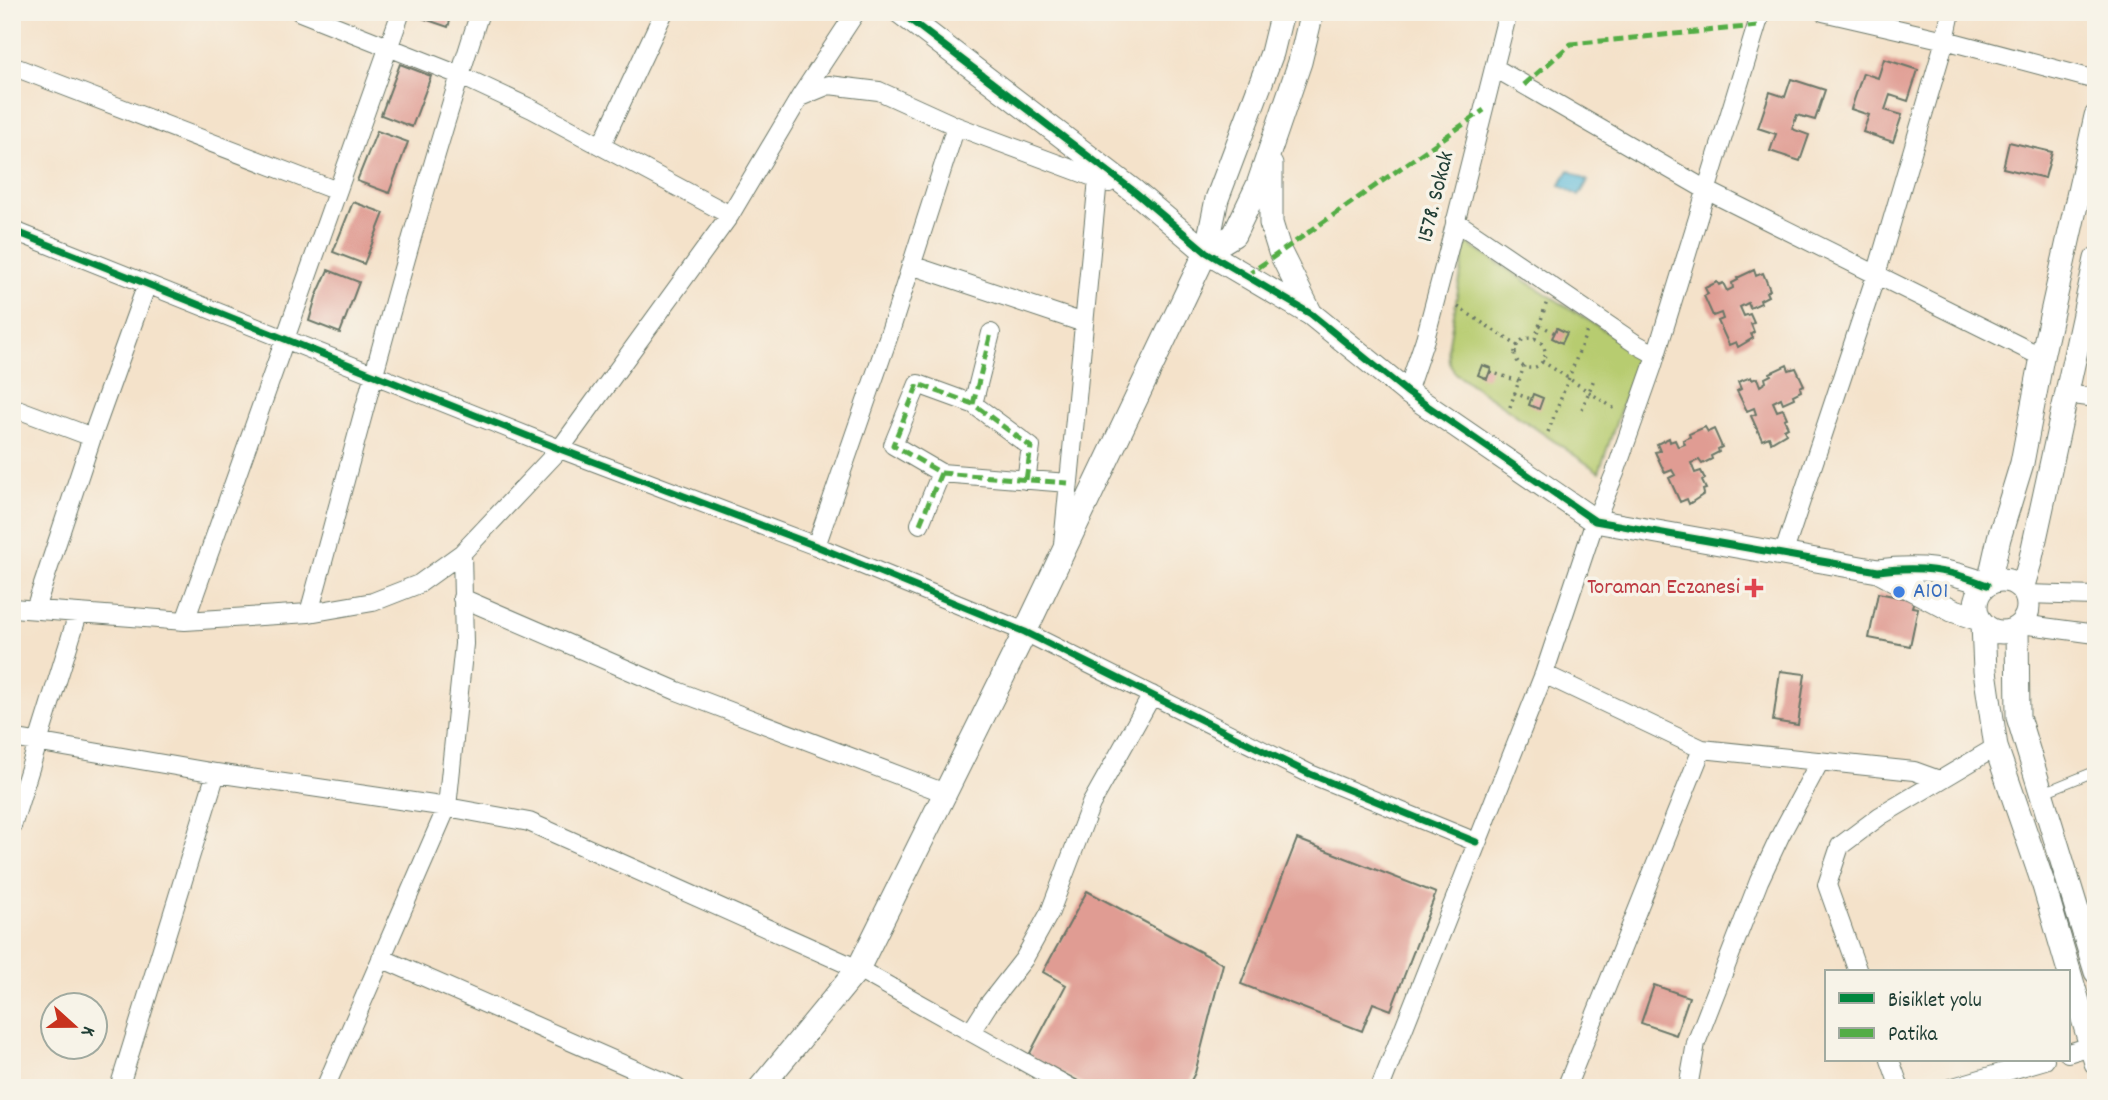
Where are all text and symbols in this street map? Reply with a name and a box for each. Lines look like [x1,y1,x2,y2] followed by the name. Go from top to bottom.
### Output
[1410,148,1464,246] street label: 1578. Sokak
[1587,572,1740,605] place label: Toraman Eczanesi
[1913,576,1948,609] place label: A101
[1746,580,1762,596] marker: Toraman Eczanesi
[1891,584,1907,600] marker: A101
[1825,970,2070,1062] legend
[1888,987,1982,1017] text: Bisiklet yolu
[38,992,108,1062] north arrow
[1888,1021,1939,1051] text: Patika
[72,1022,101,1040] text: K

